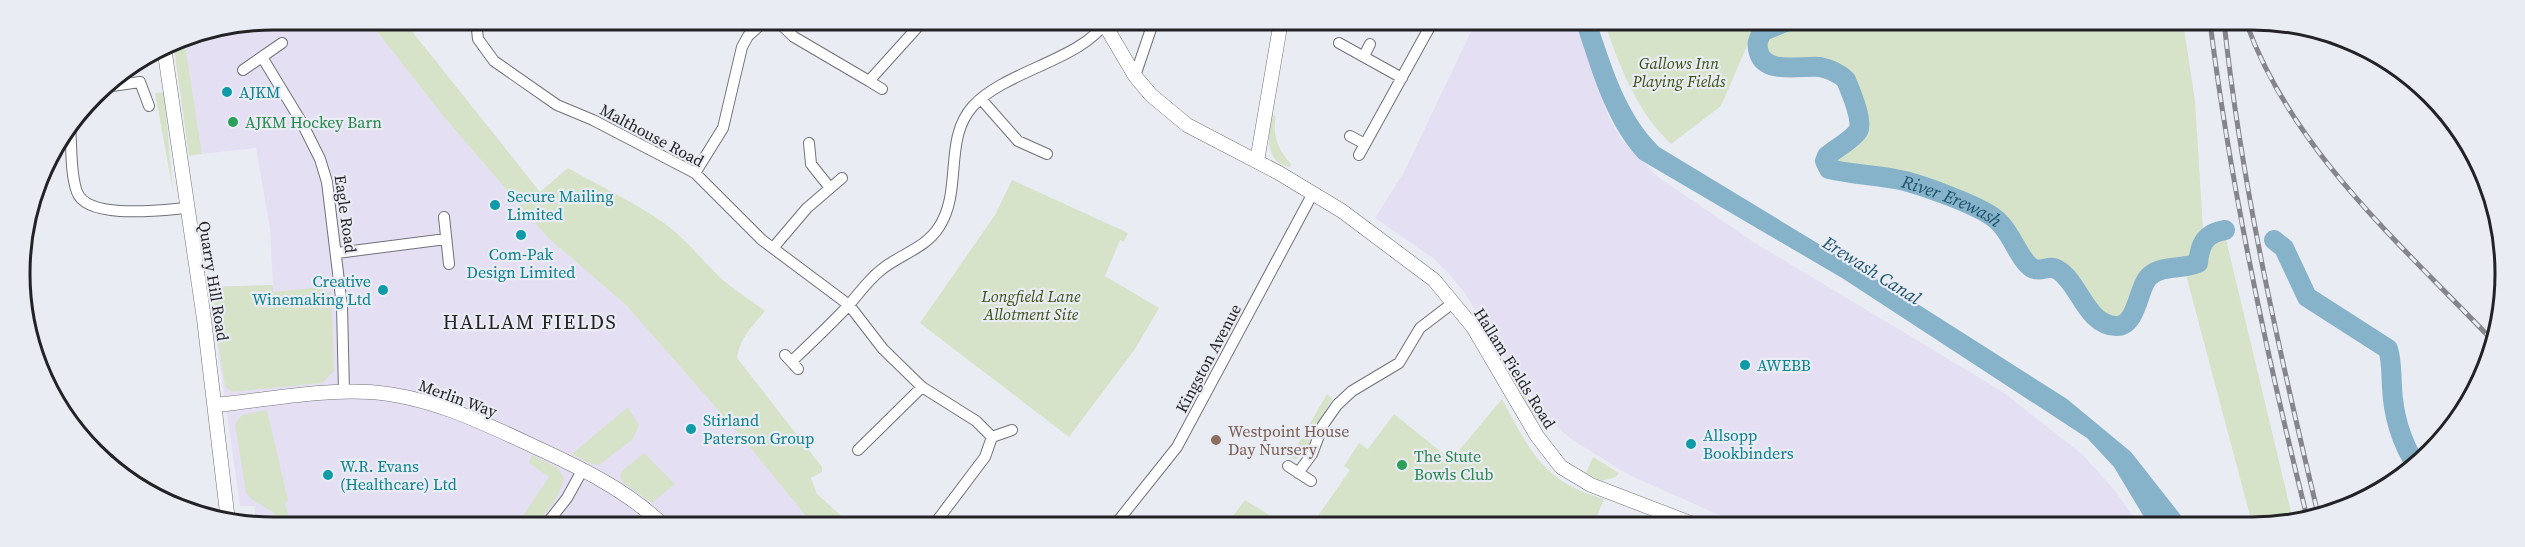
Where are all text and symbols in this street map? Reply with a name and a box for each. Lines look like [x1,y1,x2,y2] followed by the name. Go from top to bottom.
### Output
[1631,52,1726,92] park label: Gallows Inn Playing Fields
[239,81,280,103] place label: AJKM
[220,85,234,99] marker: AJKM
[596,98,708,172] street label: Malthouse Road
[245,111,382,133] place label: AJKM Hockey Barn
[226,115,240,129] marker: AJKM Hockey Barn
[1898,168,2008,232] water label: River Erewash
[330,174,362,254] street label: Eagle Road
[507,185,614,225] place label: Secure Mailing Limited
[488,198,502,212] marker: Secure Mailing Limited
[194,219,234,343] street label: Quarry Hill Road
[514,228,528,242] marker: Com-Pak Design Limited
[1817,229,1926,310] water label: Erewash Canal
[467,243,575,283] place label: Com-Pak Design Limited
[252,270,371,310] place label: Creative Winemaking Ltd
[376,283,390,297] marker: Creative Winemaking Ltd
[981,285,1081,325] park label: Longfield Lane Allotment Site
[1170,300,1246,416] street label: Kingston Avenue
[1469,303,1561,433] street label: Hallam Fields Road
[443,308,617,336] district label: HALLAM FIELDS
[1757,354,1811,376] place label: AWEBB
[1738,358,1752,372] marker: AWEBB
[416,374,501,423] street label: Merlin Way
[703,409,814,449] place label: Stirland Paterson Group
[1228,420,1349,460] place label: Westpoint House Day Nursery
[684,422,698,436] marker: Stirland Paterson Group
[1703,424,1794,464] place label: Allsopp Bookbinders
[1209,433,1223,447] marker: Westpoint House Day Nursery
[1684,437,1698,451] marker: Allsopp Bookbinders
[1414,445,1493,485] place label: The Stute Bowls Club
[340,455,457,495] place label: W.R. Evans (Healthcare) Ltd
[1395,458,1409,472] marker: The Stute Bowls Club
[321,468,335,482] marker: W.R. Evans (Healthcare) Ltd

